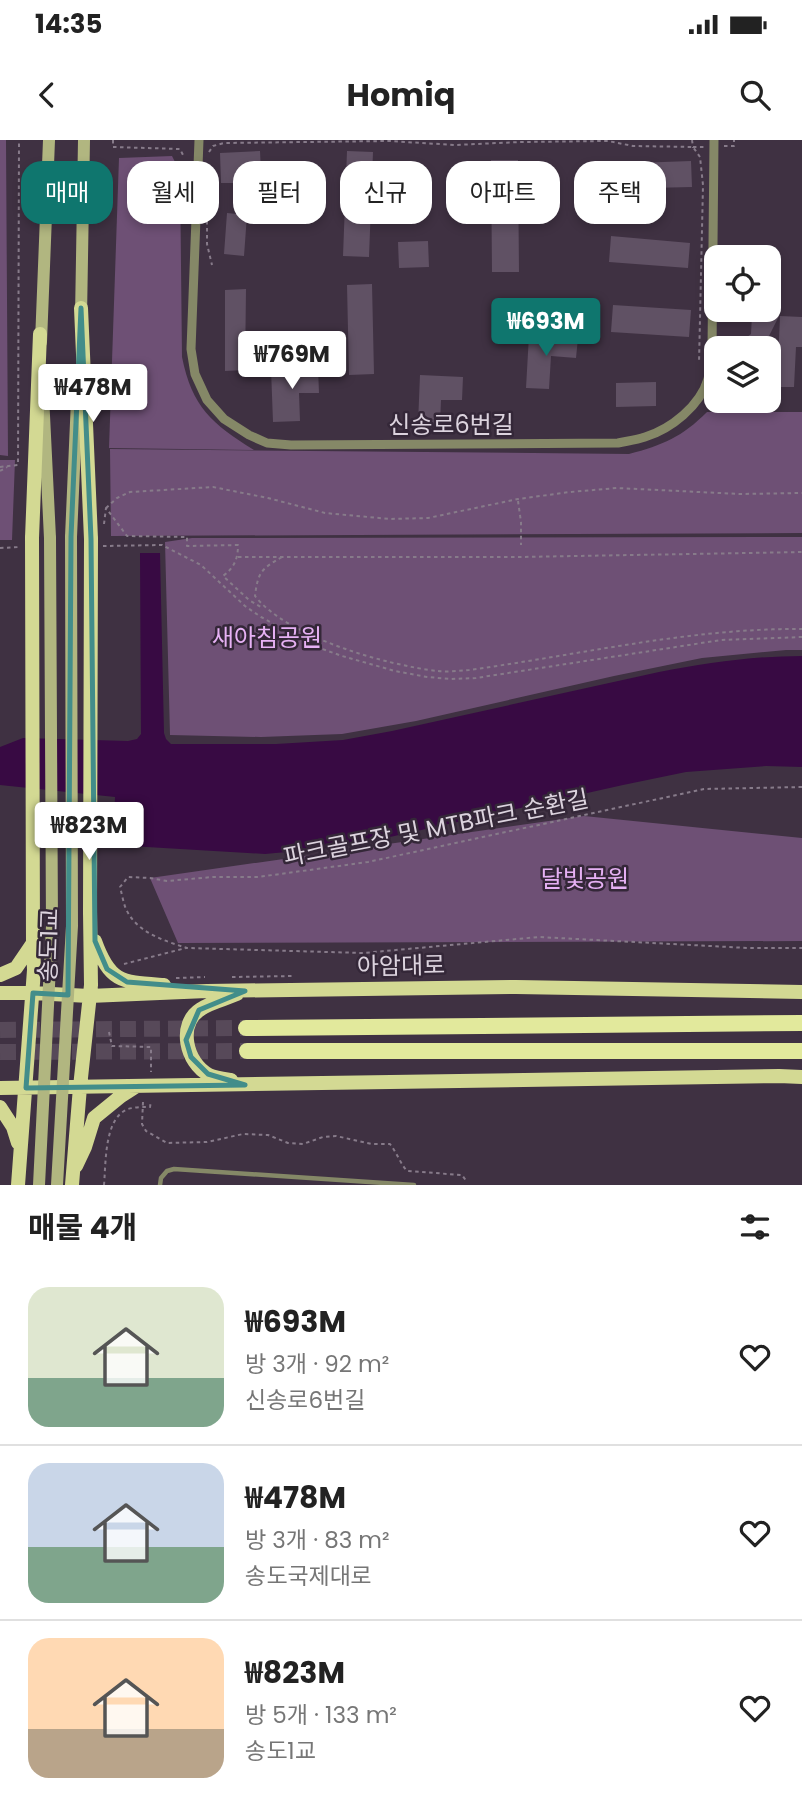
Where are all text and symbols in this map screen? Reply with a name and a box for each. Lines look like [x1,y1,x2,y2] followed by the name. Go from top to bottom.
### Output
[35,6,102,42] text: 14:35
[347,72,455,117] text: Homiq
[28,76,66,114] icon: back
[736,76,774,114] icon: search
[21,161,113,224] chip: 매매
[127,161,219,224] chip: 월세
[233,161,326,224] chip: 필터
[340,161,432,224] chip: 신규
[446,161,560,224] chip: 아파트
[574,161,666,224] chip: 주택
[704,245,781,413] map controls
[704,245,781,322] button: locate
[497,298,595,358] pin: ₩693M
[507,305,585,337] text: ₩693M
[243,331,341,391] pin: ₩769M
[704,336,781,413] button: layers
[254,338,330,370] text: ₩769M
[44,364,142,424] pin: ₩478M
[54,371,132,403] text: ₩478M
[388,408,514,441] street label: 신송로6번길
[212,621,322,654] park label: 새아침공원
[280,782,591,873] street label: 파크골프장 및 MTB파크 순환길
[40,802,138,862] pin: ₩823M
[51,809,127,841] text: ₩823M
[541,862,629,895] park label: 달빛공원
[31,907,66,982] street label: 송도1교
[357,948,445,983] street label: 아암대로
[28,1206,137,1249] text: 매물 4개
[736,1208,774,1246] icon: filters
[245,1300,346,1343] text: ₩693M
[84,1315,168,1399] icon: home
[736,1338,774,1376] icon: heart
[245,1348,389,1380] text: 방 3개 · 92 m²
[245,1384,365,1416] text: 신송로6번길
[245,1476,346,1519] text: ₩478M
[84,1491,168,1575] icon: home
[736,1514,774,1552] icon: heart
[245,1524,390,1556] text: 방 3개 · 83 m²
[245,1560,372,1592] text: 송도국제대로
[245,1651,345,1694] text: ₩823M
[84,1666,168,1750] icon: home
[736,1689,774,1727] icon: heart
[245,1699,397,1731] text: 방 5개 · 133 m²
[245,1735,316,1767] text: 송도1교

